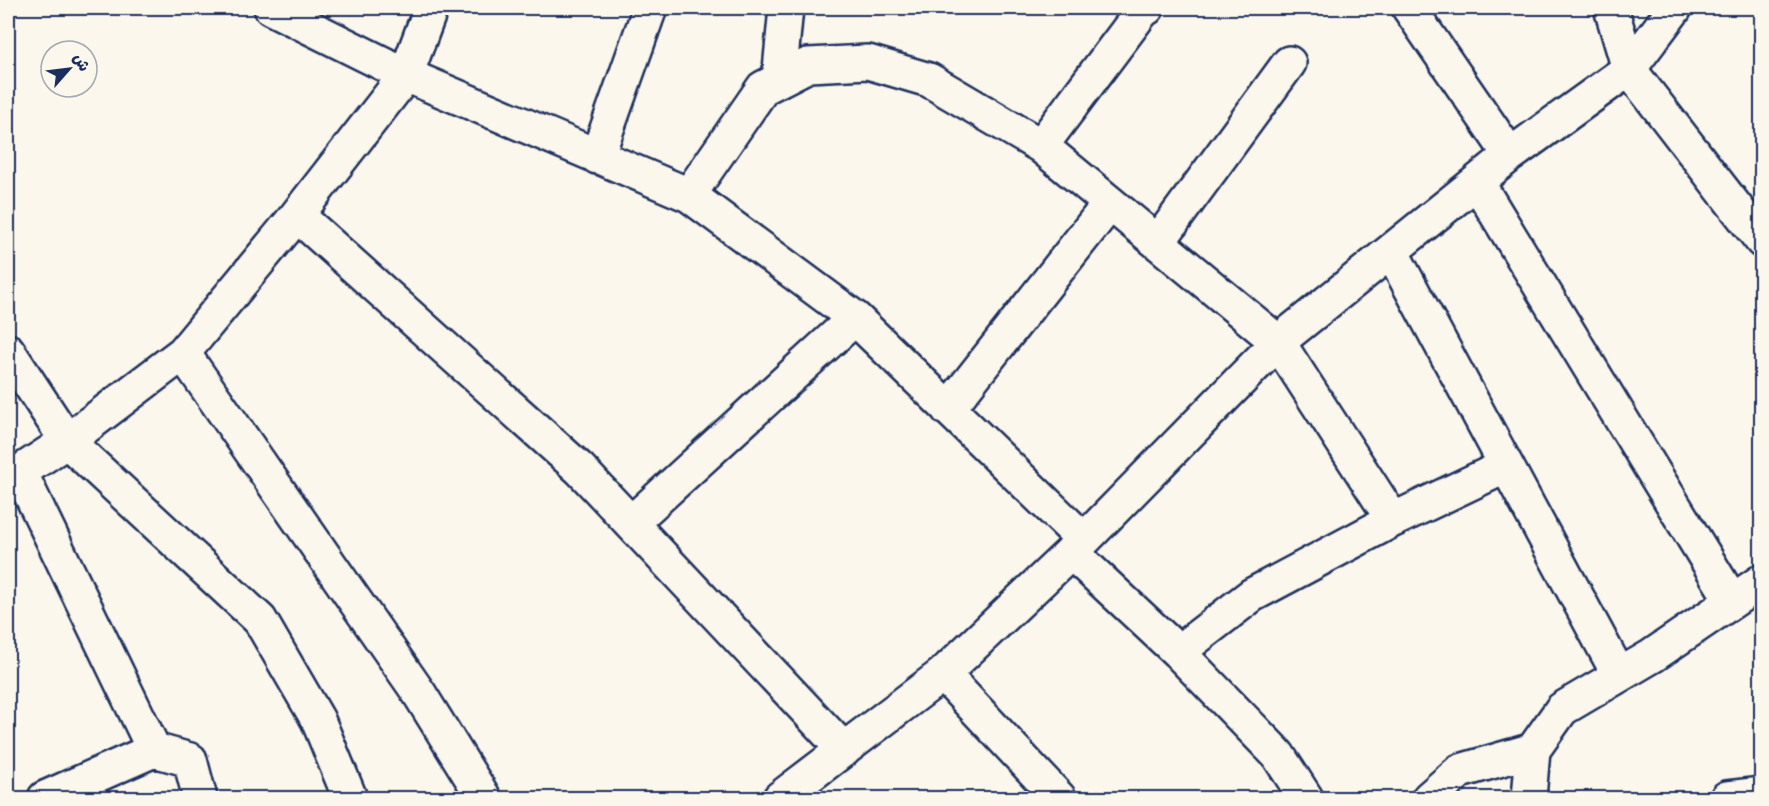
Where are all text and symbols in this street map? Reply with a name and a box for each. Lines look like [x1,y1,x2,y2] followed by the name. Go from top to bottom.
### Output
[39,39,99,99] north arrow
[68,50,94,75] text: ش

